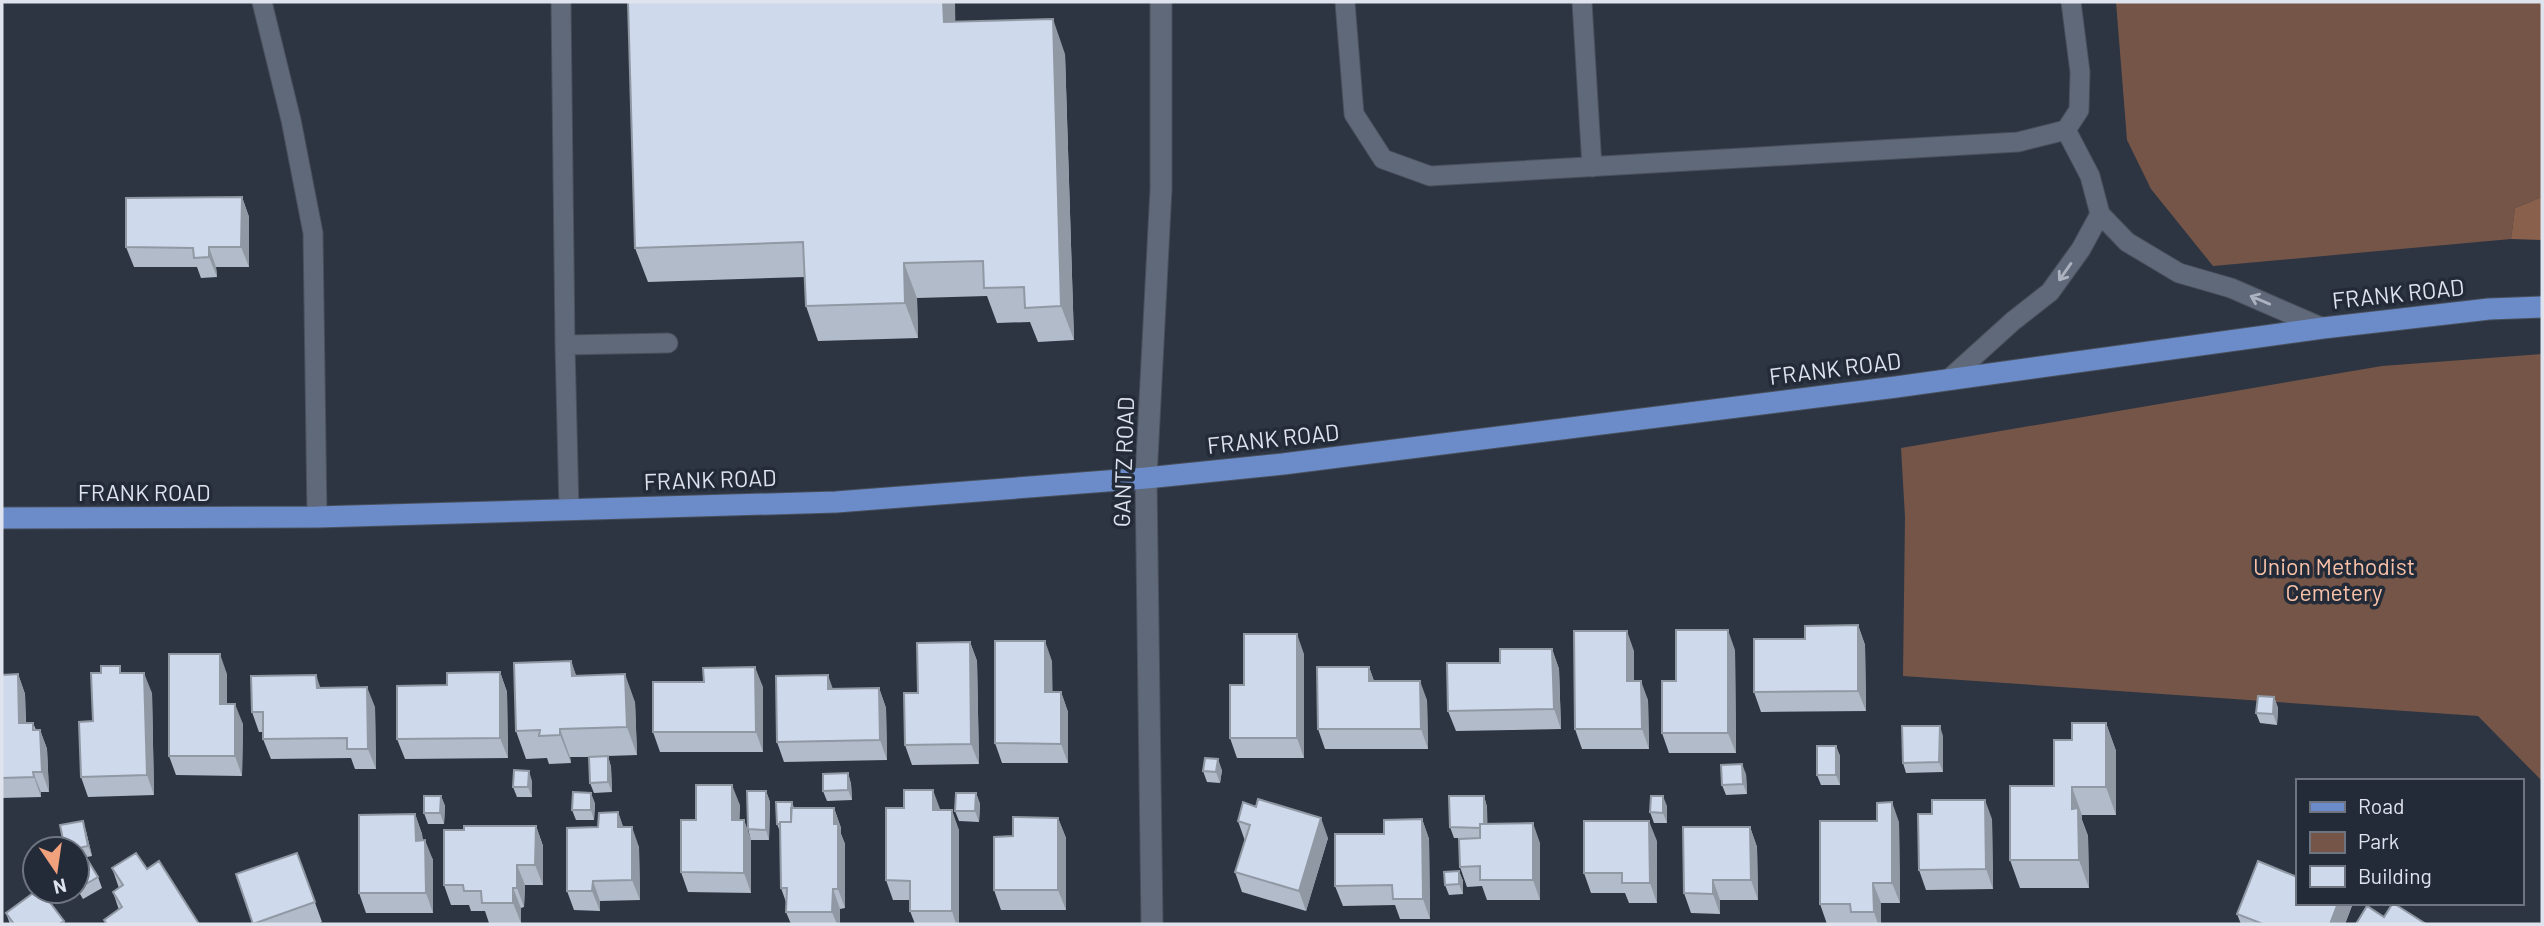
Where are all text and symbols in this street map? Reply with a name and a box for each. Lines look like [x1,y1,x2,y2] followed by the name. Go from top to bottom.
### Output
[2058,262,2072,281] one-way arrow
[2331,272,2465,314] street label: FRANK ROAD
[2250,293,2271,306] one-way arrow
[1767,346,1903,390] street label: FRANK ROAD
[1107,396,1139,528] street label: GANTZ ROAD
[1206,417,1340,459] street label: FRANK ROAD
[643,463,777,495] street label: FRANK ROAD
[78,478,210,506] street label: FRANK ROAD
[2253,552,2415,606] park label: Union Methodist Cemetery
[2296,779,2523,905] legend
[2358,793,2404,818] text: Road
[2358,828,2399,853] text: Park
[21,835,91,905] north arrow
[2358,863,2432,888] text: Building
[51,874,69,900] text: N

